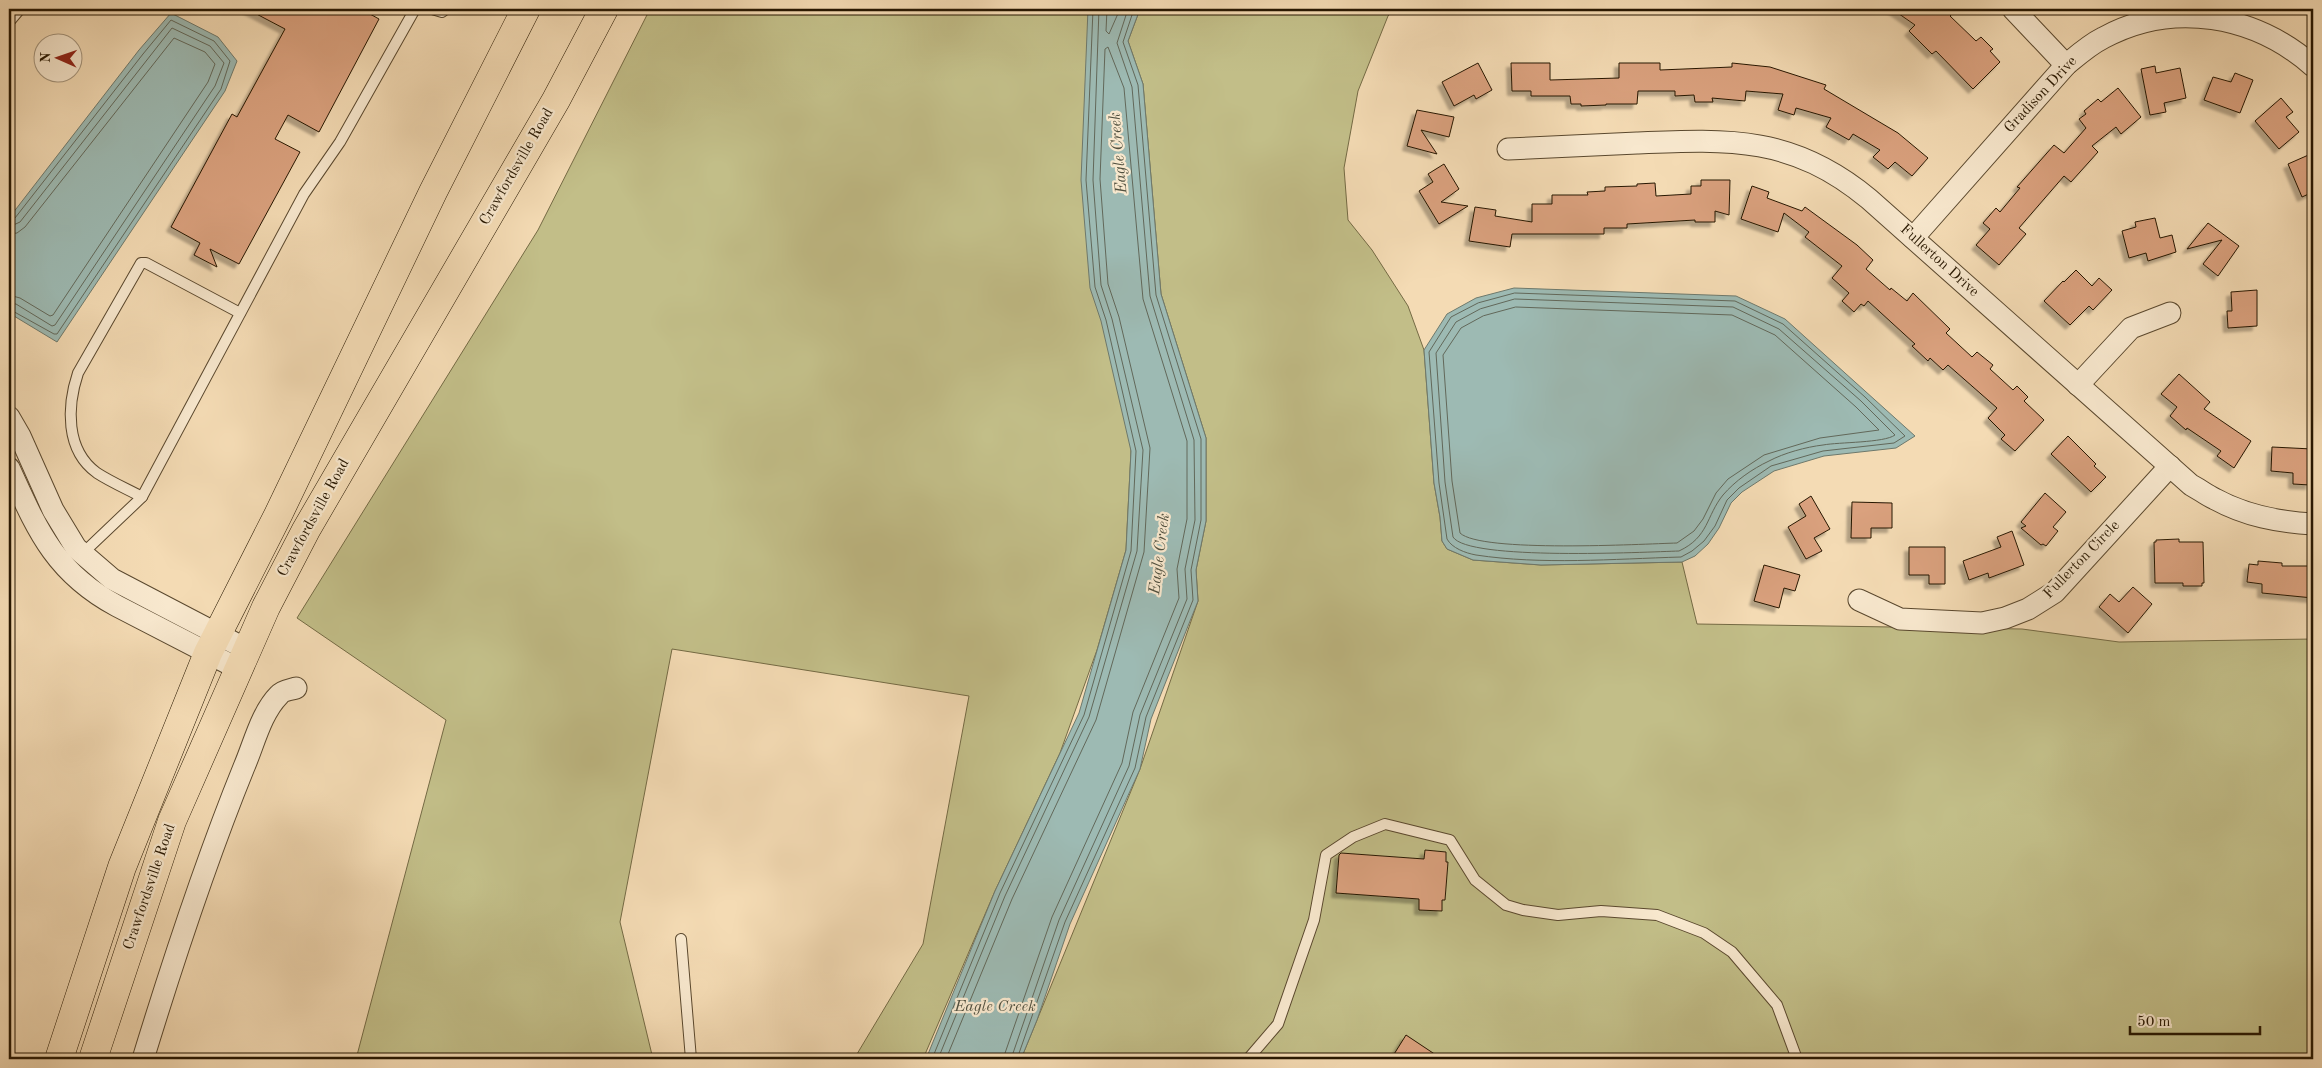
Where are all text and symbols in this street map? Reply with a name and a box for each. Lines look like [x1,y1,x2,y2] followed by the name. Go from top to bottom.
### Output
[32,32,82,82] north arrow
[39,52,53,63] text: N
[2002,54,2080,136] street label: Gradison Drive
[477,106,557,228] street label: Crawfordsville Road
[1107,111,1131,195] water label: Eagle Creek
[1897,222,1981,300] street label: Fullerton Drive
[275,456,353,580] street label: Crawfordsville Road
[1147,512,1173,597] water label: Eagle Creek
[2041,518,2123,602] street label: Fullerton Circle
[121,822,179,952] street label: Crawfordsville Road
[953,999,1036,1015] water label: Eagle Creek
[2130,1003,2260,1035] scale bar
[2137,1015,2171,1030] text: 50 m

